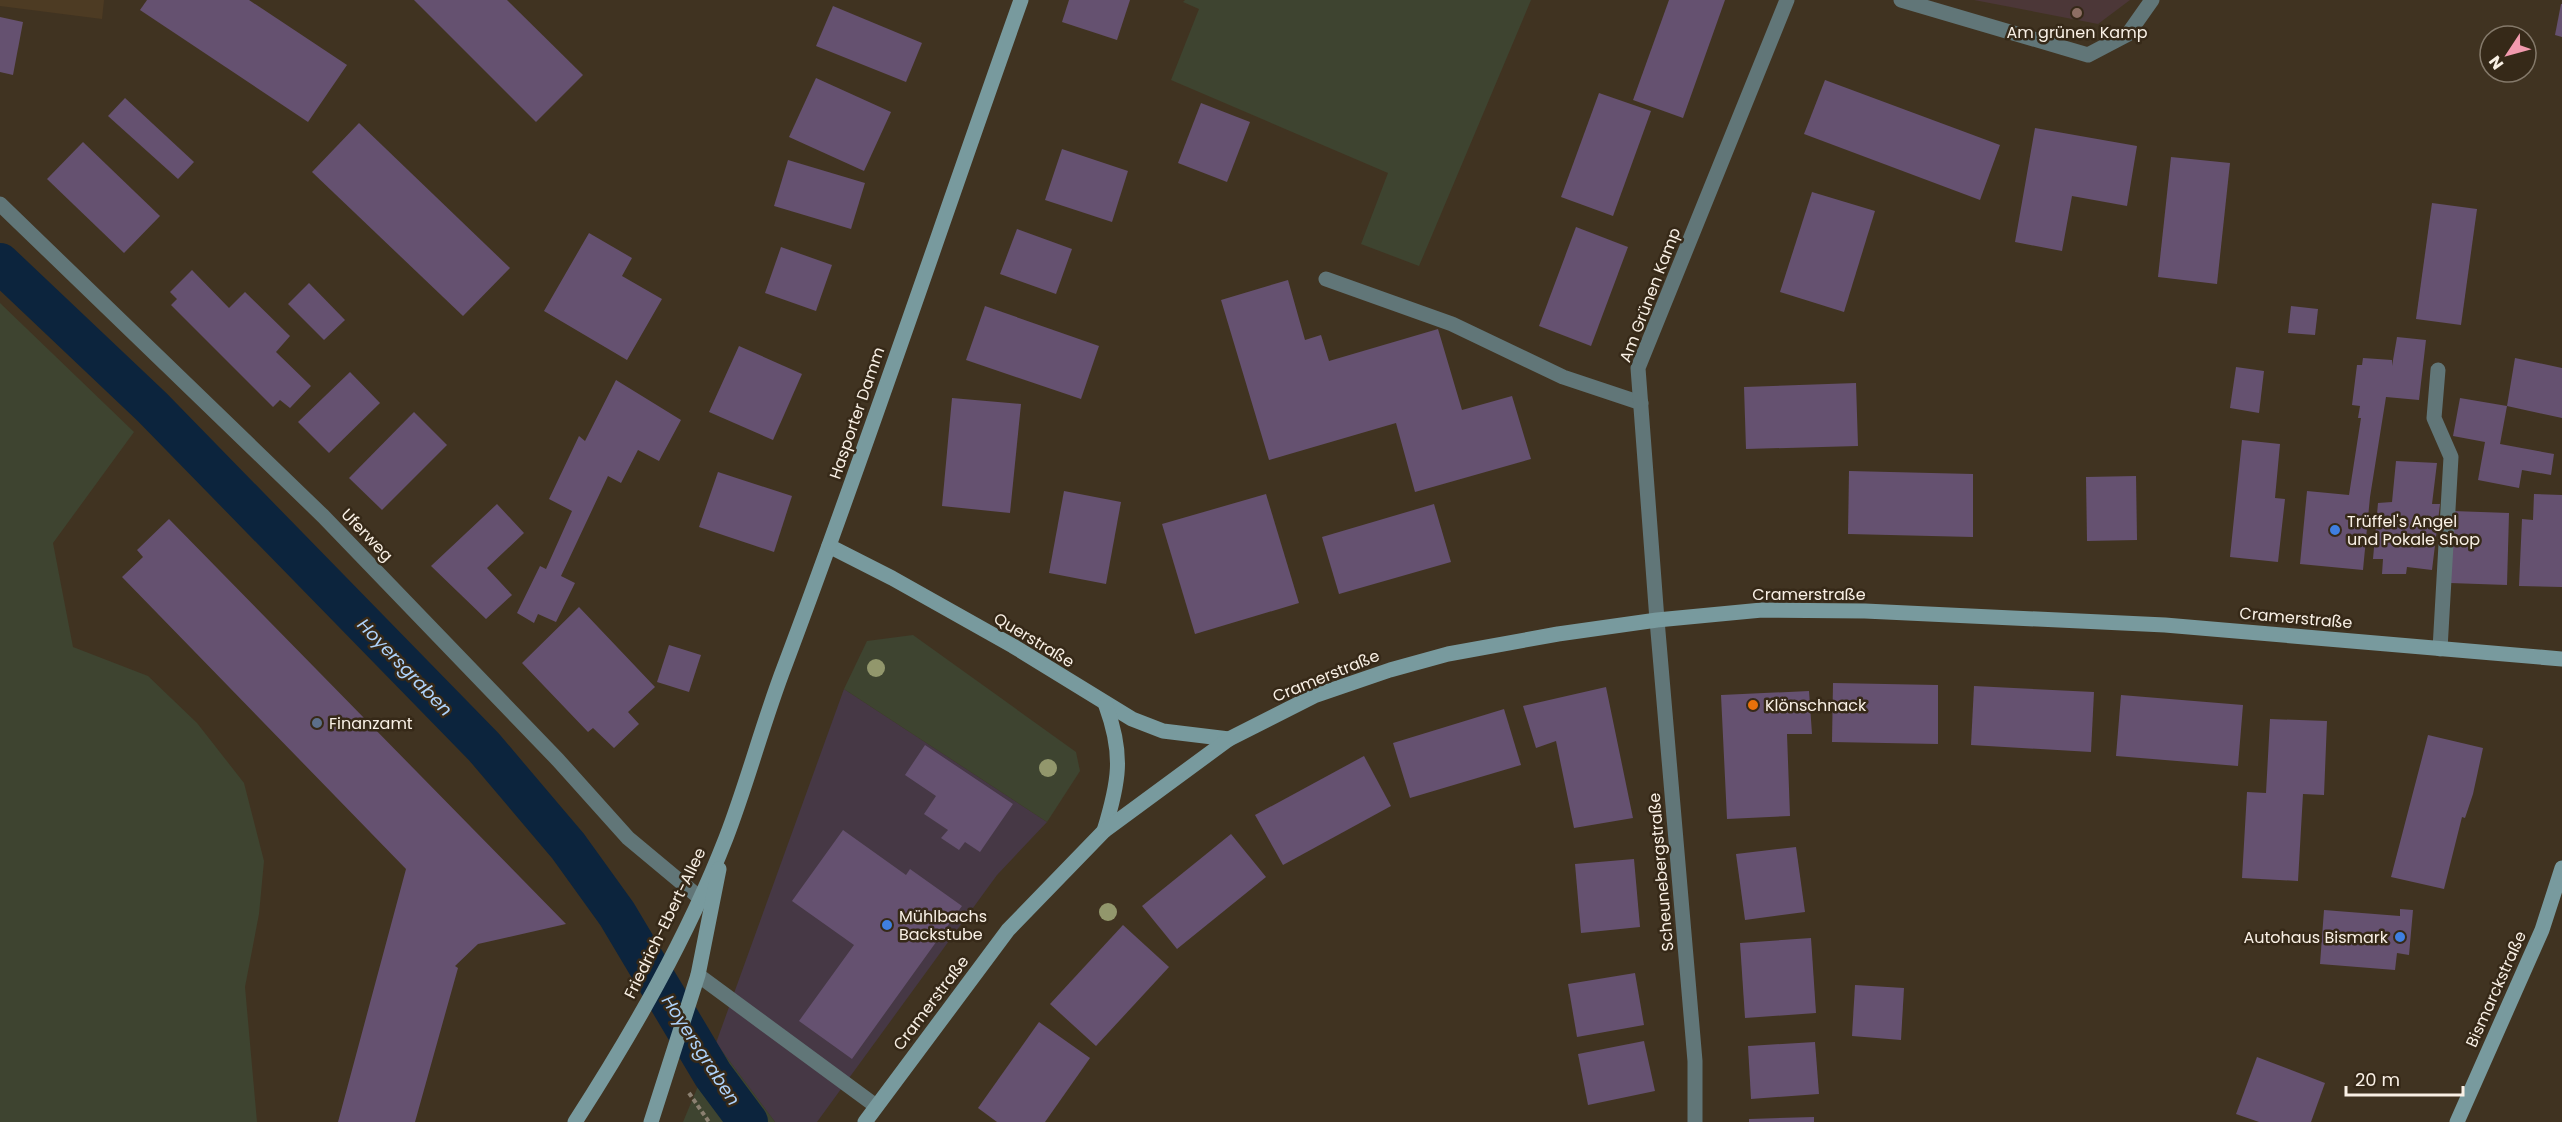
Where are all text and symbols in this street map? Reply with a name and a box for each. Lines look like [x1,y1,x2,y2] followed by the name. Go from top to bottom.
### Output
[2070,6,2084,20] marker: Am grünen Kamp
[2007,21,2148,44] place label: Am grünen Kamp
[2478,24,2538,84] north arrow
[2483,51,2509,74] text: N
[1614,224,1686,366] street label: Am Grünen Kamp
[824,344,890,482] street label: Hasporter Damm
[336,503,398,567] street label: Uferweg
[2347,510,2480,551] place label: Trüffel's Angel und Pokale Shop
[2328,523,2342,537] marker: Trüffel's Angel und Pokale Shop
[1752,583,1866,606] street label: Cramerstraße
[2239,602,2354,634] street label: Cramerstraße
[989,607,1079,673] street label: Querstraße
[352,613,458,721] water label: Hoyersgraben
[1269,644,1383,708] street label: Cramerstraße
[1765,694,1867,717] place label: Klönschnack
[1746,698,1760,712] marker: Klönschnack
[329,712,413,735] place label: Finanzamt
[310,716,324,730] marker: Finanzamt
[1643,792,1679,952] street label: Scheunebergstraße
[618,844,712,1002] street label: Friedrich-Ebert-Allee
[899,905,987,946] place label: Mühlbachs Backstube
[880,918,894,932] marker: Mühlbachs Backstube
[2243,926,2389,949] place label: Autohaus Bismark
[2460,927,2532,1051] street label: Bismarckstraße
[2393,930,2407,944] marker: Autohaus Bismark
[888,951,974,1055] street label: Cramerstraße
[656,990,746,1110] water label: Hoyersgraben
[2346,1059,2463,1097] scale bar
[2355,1067,2400,1092] text: 20 m

